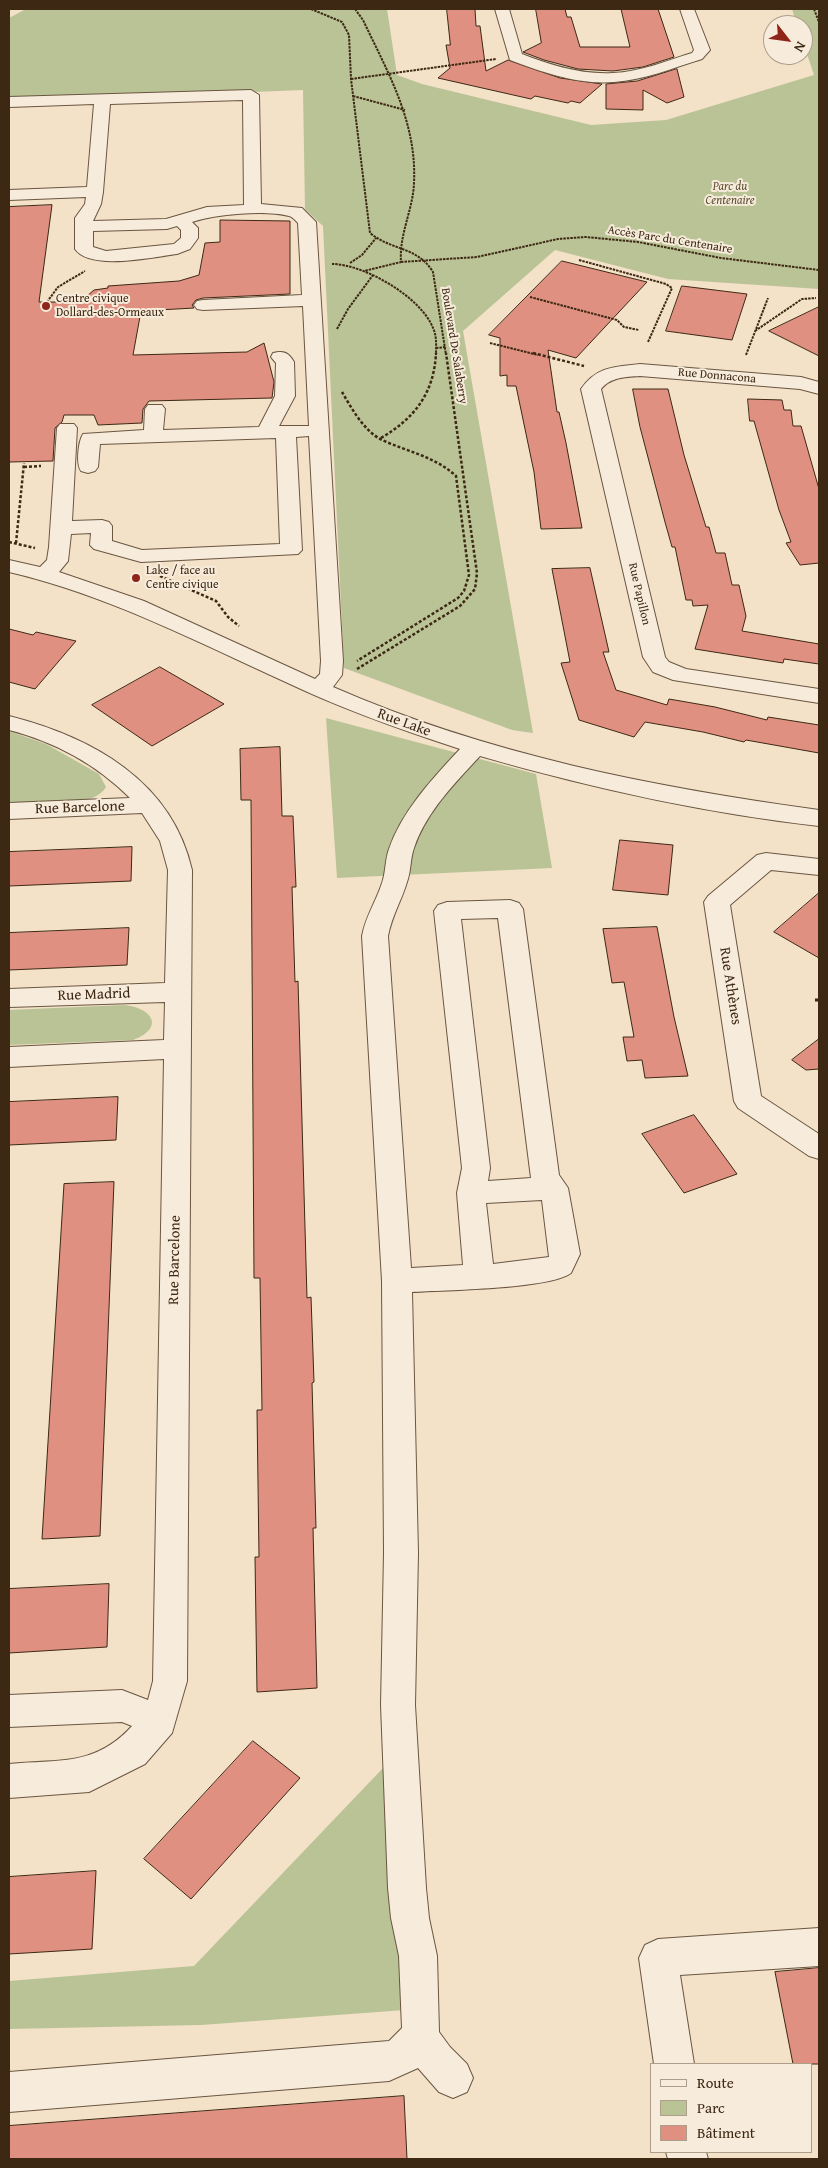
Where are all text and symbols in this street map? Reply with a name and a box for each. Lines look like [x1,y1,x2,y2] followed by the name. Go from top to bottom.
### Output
[763,15,813,65] north arrow
[789,38,811,56] text: N
[705,180,755,208] park label: Parc du Centenaire
[607,223,733,257] street label: Accès Parc du Centenaire
[438,287,470,405] street label: Boulevard De Salaberry
[56,292,164,320] place label: Centre civique Dollard-des-Ormeaux
[40,300,52,312] marker: Centre civique Dollard-des-Ormeaux
[677,365,757,387] street label: Rue Donnacona
[625,562,653,626] street label: Rue Papillon
[146,564,219,592] place label: Lake / face au Centre civique
[130,572,142,584] marker: Lake / face au Centre civique
[375,705,433,741] street label: Rue Lake
[35,797,125,819] street label: Rue Barcelone
[715,946,745,1026] street label: Rue Athènes
[57,985,131,1005] street label: Rue Madrid
[165,1215,185,1305] street label: Rue Barcelone
[650,2063,813,2153] legend
[697,2072,734,2093] text: Route
[697,2097,725,2118] text: Parc
[697,2122,755,2143] text: Bâtiment

